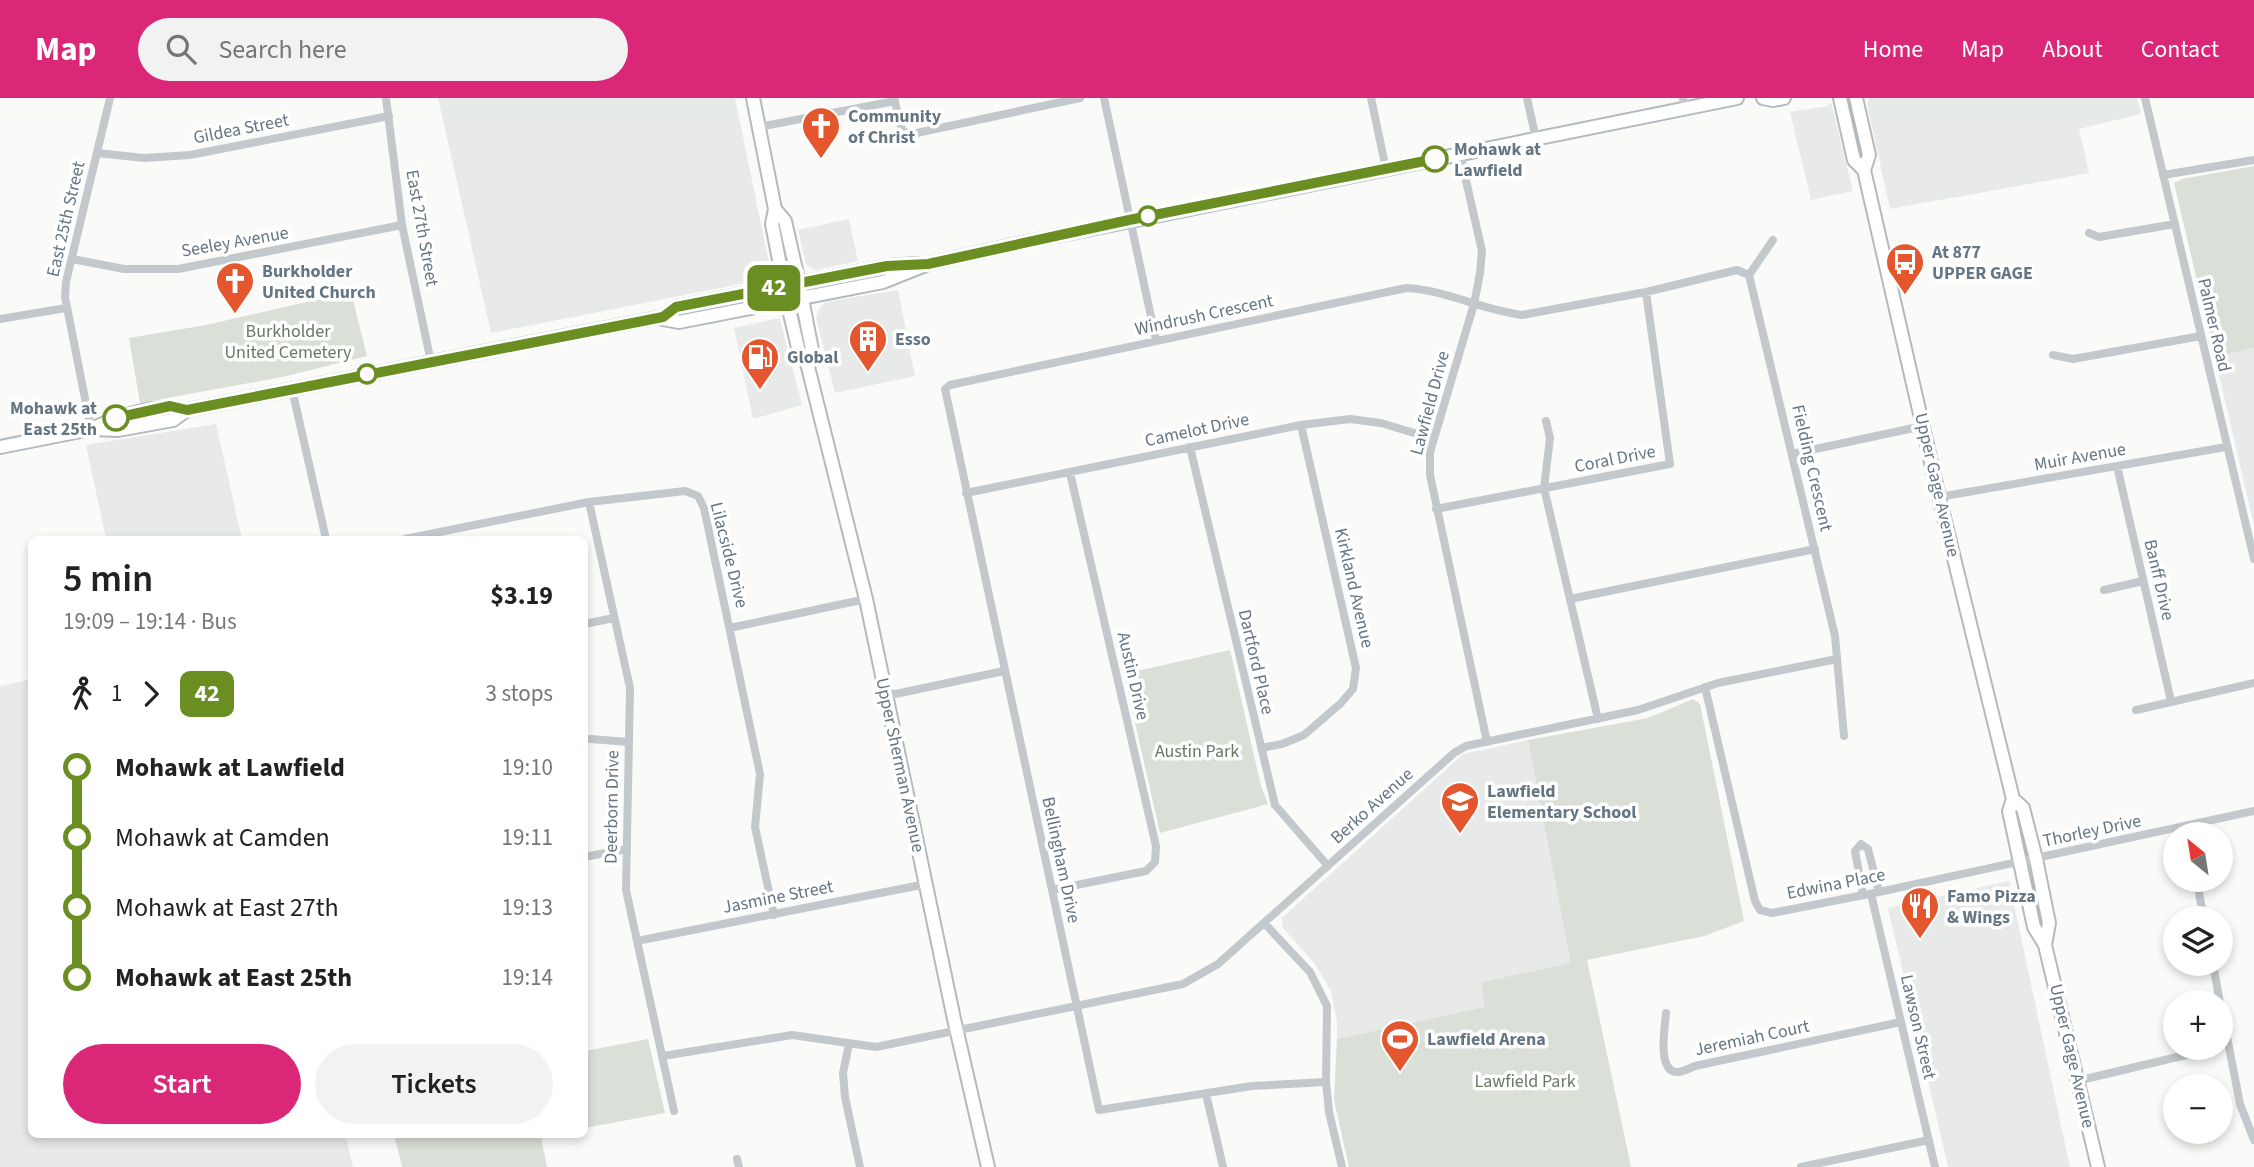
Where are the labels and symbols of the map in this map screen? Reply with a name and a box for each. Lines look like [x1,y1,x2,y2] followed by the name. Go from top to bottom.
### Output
[848,104,942,150] place label: Community of Christ
[800,105,842,160] church icon: Community of Christ
[191,108,291,150] street label: Gildea Street
[1454,137,1541,183] place label: Mohawk at Lawfield
[1422,146,1448,172] marker: Mohawk at Lawfield
[41,159,91,279] street label: East 25th Street
[399,168,445,288] street label: East 27th Street
[1138,206,1158,226] unlabelled marker
[179,220,291,264] street label: Seeley Avenue
[1931,240,2033,286] place label: At 877 UPPER GAGE
[1884,241,1926,296] bus stop icon: At 877 UPPER GAGE
[262,259,376,305] place label: Burkholder United Church
[214,260,256,315] church icon: Burkholder United Church
[742,265,806,311] line badge: 42
[2191,276,2237,374] street label: Palmer Road
[1132,288,1276,342] street label: Windrush Crescent
[847,318,889,373] building icon: Esso
[225,319,352,365] park label: Burkholder United Cemetery
[895,327,931,352] place label: Esso
[739,336,781,391] fuel station icon: Global
[787,345,838,370] place label: Global
[1404,348,1456,458] street label: Lawfield Drive
[357,364,377,384] unlabelled marker
[10,396,97,442] place label: Mohawk at East 25th
[1785,402,1839,534] street label: Fielding Crescent
[103,405,129,431] marker: Mohawk at East 25th
[1143,407,1251,453] street label: Camelot Drive
[1908,410,1966,560] street label: Upper Gage Avenue
[2032,437,2128,477] street label: Muir Avenue
[1572,439,1658,479] street label: Coral Drive
[704,499,754,611] street label: Lilacside Drive
[1328,525,1380,651] street label: Kirkland Avenue
[2138,537,2180,623] street label: Banff Drive
[1232,607,1280,717] street label: Dartford Place
[1111,630,1155,723] street label: Austin Drive
[869,675,931,855] street label: Upper Sherman Avenue
[1155,739,1239,764] park label: Austin Park
[599,750,625,864] street label: Deerborn Drive
[1325,762,1419,850] street label: Berko Avenue
[1487,779,1637,825] place label: Lawfield Elementary School
[1439,780,1481,835] school or university icon: Lawfield Elementary School
[1035,795,1087,925] street label: Bellingham Drive
[2040,808,2144,854] street label: Thorley Drive
[2163,822,2233,892] north arrow
[1785,862,1887,906] street label: Edwina Place
[721,874,835,920] street label: Jasmine Street
[1947,884,2036,930] place label: Famo Pizza & Wings
[1899,885,1941,940] restaurant icon: Famo Pizza & Wings
[1894,972,1942,1082] street label: Lawson Street
[2043,981,2101,1131] street label: Upper Gage Avenue
[1692,1014,1812,1062] street label: Jeremiah Court
[1379,1018,1421,1073] sports icon: Lawfield Arena
[1427,1027,1546,1052] place label: Lawfield Arena
[1474,1069,1576,1094] park label: Lawfield Park

